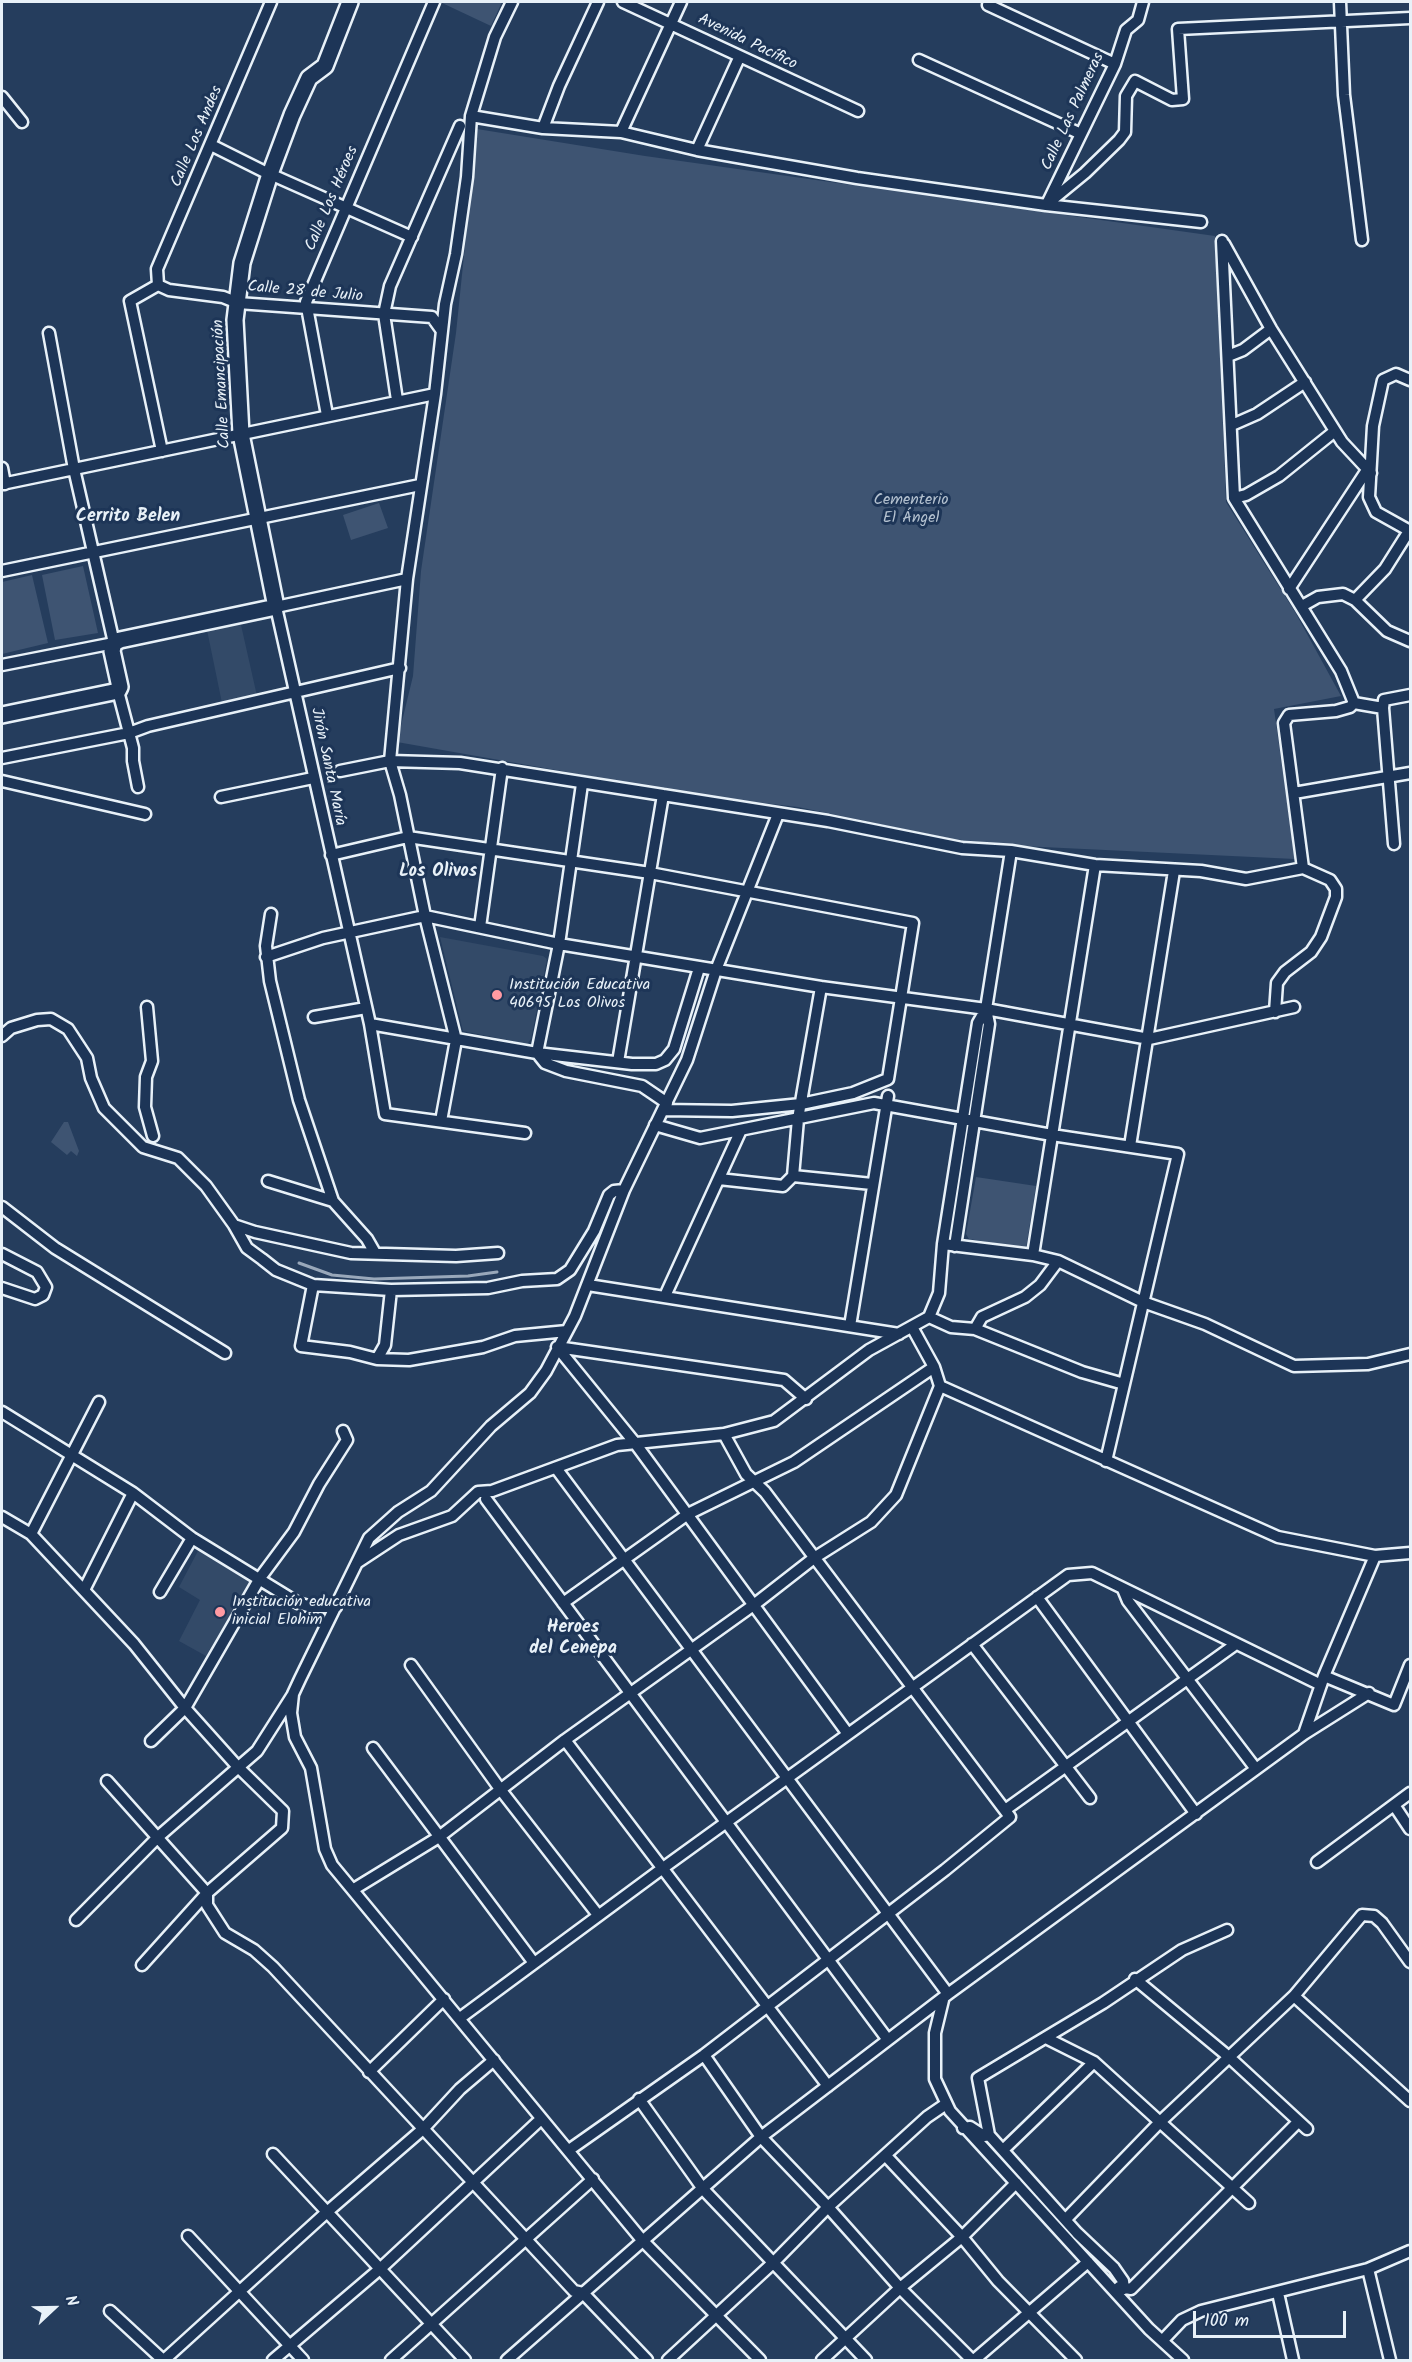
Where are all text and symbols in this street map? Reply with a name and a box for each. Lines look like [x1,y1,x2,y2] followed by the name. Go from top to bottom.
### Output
[694,11,800,75] street label: Avenida Pacífico
[1038,50,1110,174] street label: Calle Las Palmeras
[168,84,228,190] street label: Calle Los Andes
[302,144,364,254] street label: Calle Los Héroes
[247,278,363,308] street label: Calle 28 de Julio
[210,319,236,449] street label: Calle Emancipación
[874,491,948,529] park label: Cementerio El Ángel
[76,507,180,529] district label: Cerrito Belen
[305,706,349,828] street label: Jirón Santa María
[399,862,477,884] district label: Los Olivos
[509,976,650,1014] place label: Institución Educativa 40695 Los Olivos
[490,988,504,1002] marker: Institución Educativa 40695 Los Olivos
[232,1593,371,1631] place label: Institución educativa inicial Elohim
[213,1605,227,1619] marker: Institución educativa inicial Elohim
[529,1618,617,1660] district label: Heroes del Cenepa
[24,2278,84,2338] north arrow
[58,2292,85,2310] text: N
[1196,2299,1349,2337] scale bar
[1204,2307,1249,2336] text: 100 m

